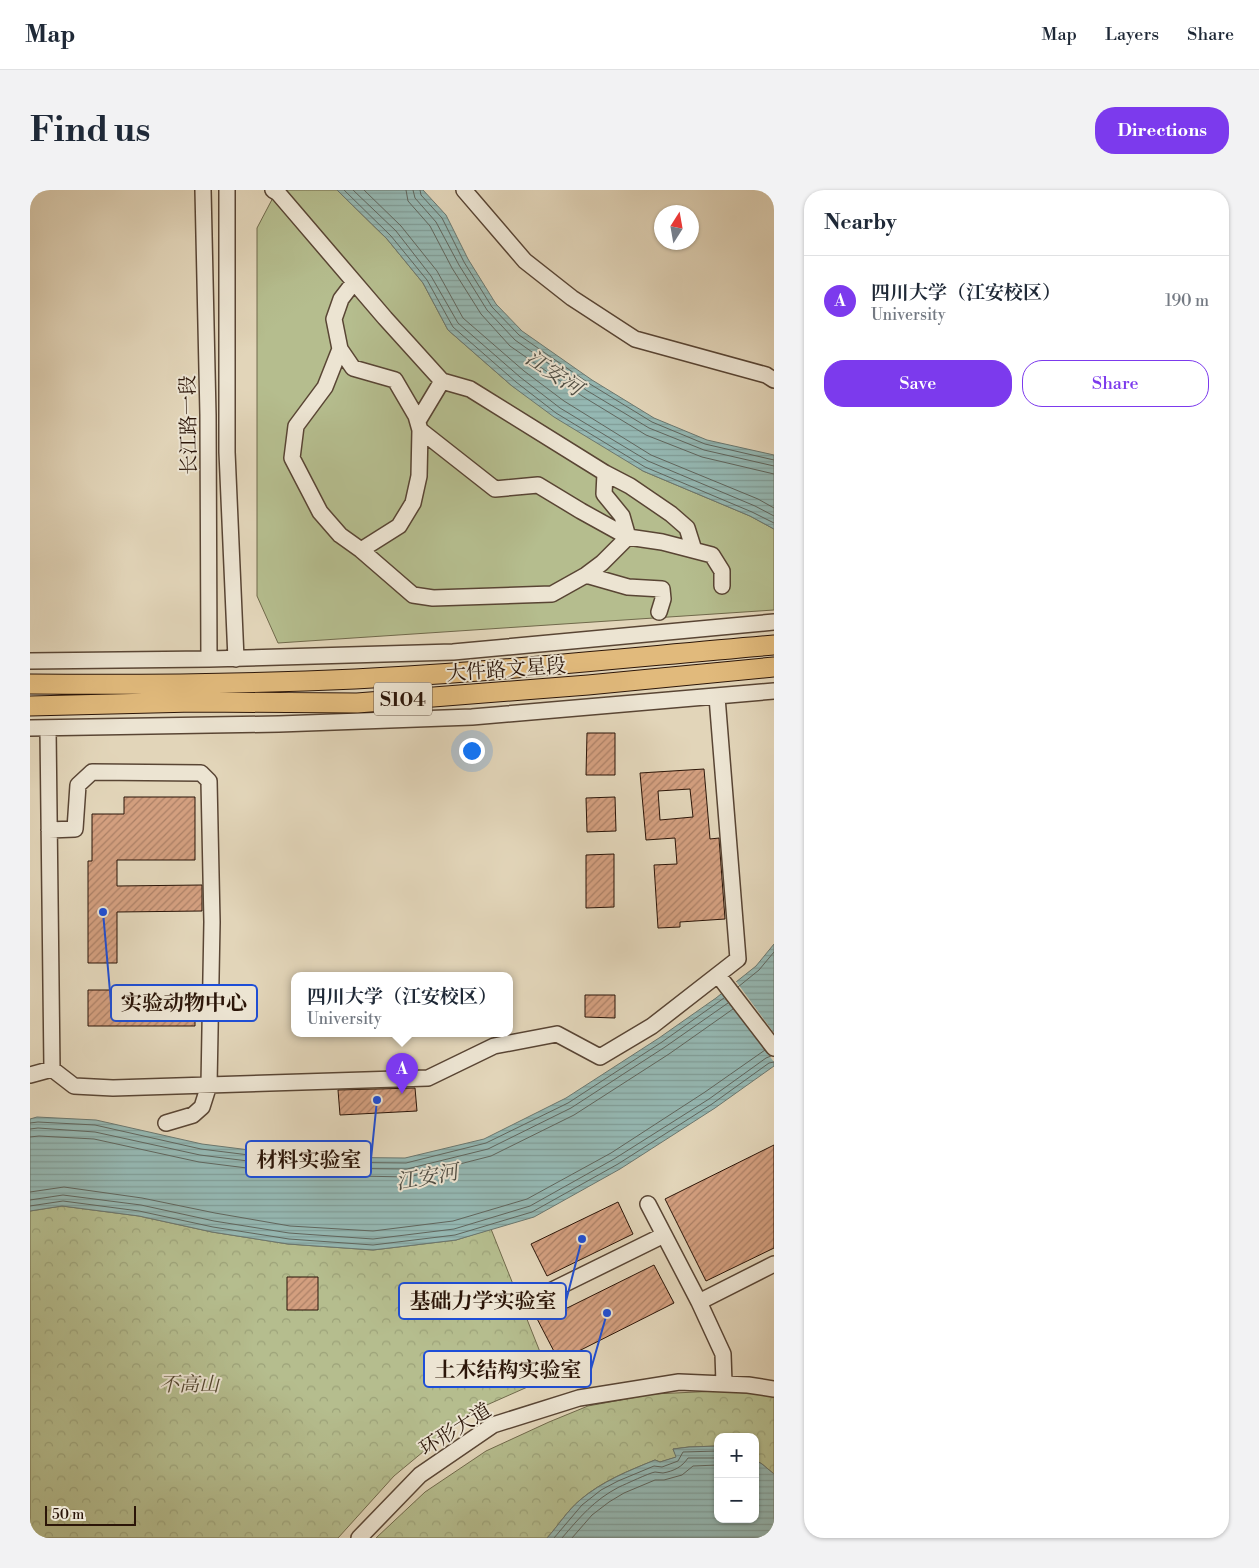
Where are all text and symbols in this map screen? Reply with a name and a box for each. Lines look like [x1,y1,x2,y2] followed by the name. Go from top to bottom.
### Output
[25,20,75,50] text: Map
[1042,23,1077,46] text: Map
[1105,23,1159,46] text: Layers
[1187,23,1234,46] text: Share
[1095,107,1229,154] button: Directions
[30,109,150,152] text: Find us
[654,205,699,250] north arrow
[824,210,897,236] text: Nearby
[871,281,1061,305] text: 四川大学（江安校区）
[834,291,846,311] text: A
[1165,291,1209,311] text: 190 m
[871,305,945,325] text: University
[520,345,590,404] water label: 江安河
[824,360,1012,407] button: Save
[1022,360,1209,407] button: Share
[176,375,203,475] street label: 长江路一段
[445,654,567,687] street label: 大件路文星段
[374,682,432,716] road number: S104
[459,738,485,764] your location
[291,972,513,1037] popup
[111,985,257,1021] callout: 实验动物中心
[307,985,497,1009] text: 四川大学（江安校区）
[121,991,247,1017] text: 实验动物中心
[307,1009,381,1029] text: University
[386,1053,418,1094] pin: A
[246,1141,371,1177] callout: 材料实验室
[257,1148,362,1174] text: 材料实验室
[394,1159,464,1196] water label: 江安河
[399,1283,566,1319] callout: 基础力学实验室
[410,1289,557,1315] text: 基础力学实验室
[424,1351,591,1387] callout: 土木结构实验室
[435,1358,582,1384] text: 土木结构实验室
[159,1373,221,1398] park label: 不高山
[415,1398,496,1462] street label: 环形大道
[714,1433,759,1523] map controls
[714,1433,759,1478] button: +
[714,1478,759,1523] button: −
[45,1503,136,1526] scale bar
[52,1506,84,1524] text: 50 m

